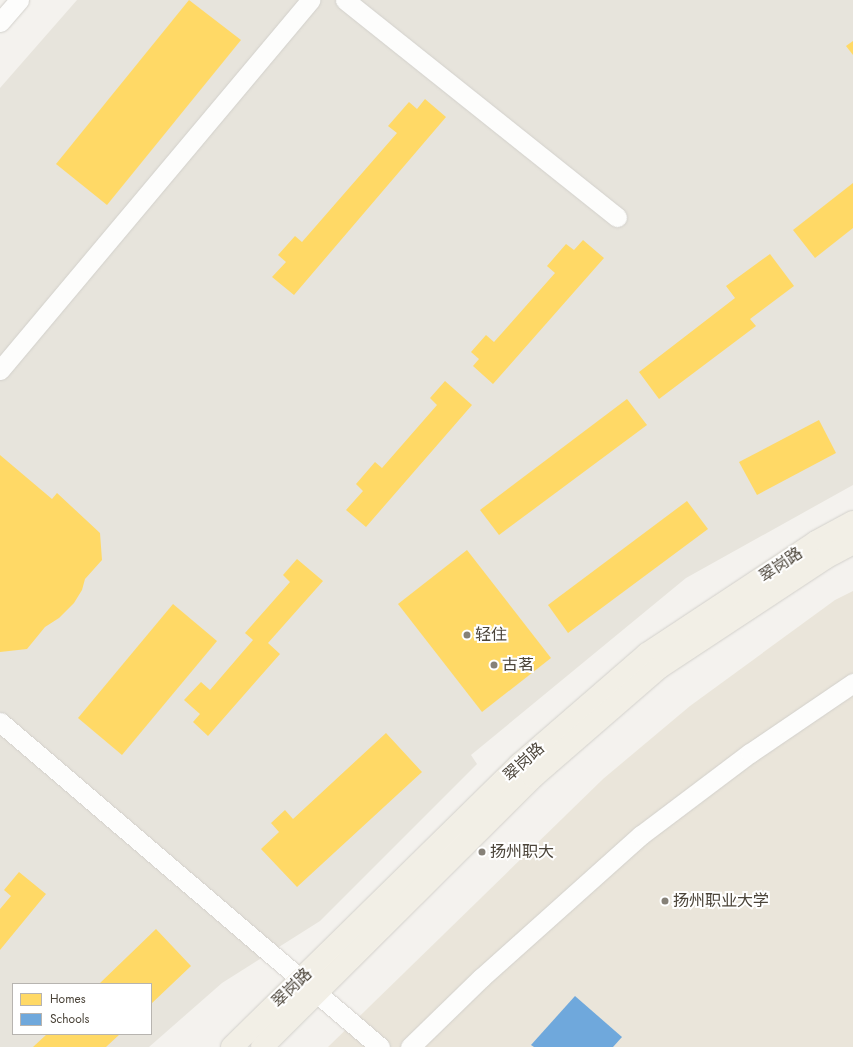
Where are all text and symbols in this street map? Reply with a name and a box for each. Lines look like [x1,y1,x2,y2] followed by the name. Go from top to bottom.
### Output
[756,544,806,586] street label: 翠岗路
[475,625,507,645] place label: 轻住
[462,630,472,640] marker: 轻住
[502,655,534,675] place label: 古茗
[489,660,499,670] marker: 古茗
[500,739,548,785] street label: 翠岗路
[490,842,554,862] place label: 扬州职大
[477,847,487,857] marker: 扬州职大
[673,891,769,911] place label: 扬州职业大学
[660,896,670,906] marker: 扬州职业大学
[268,964,316,1012] street label: 翠岗路
[12,983,152,1035] legend
[50,990,86,1008] text: Homes
[50,1010,89,1028] text: Schools

